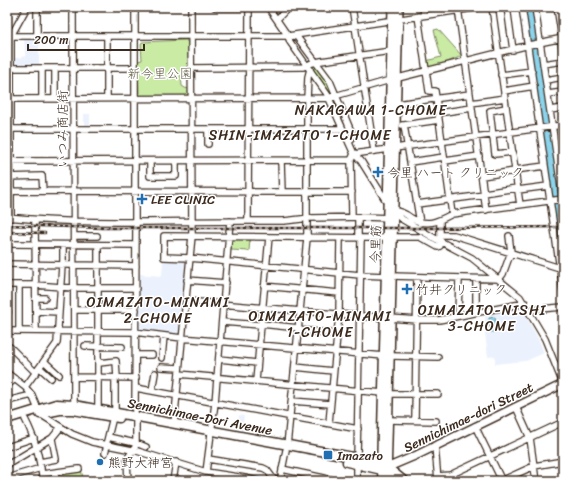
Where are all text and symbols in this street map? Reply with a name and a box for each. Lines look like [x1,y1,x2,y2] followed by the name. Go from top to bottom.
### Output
[28,26,144,52] scale bar
[34,29,68,51] text: 200 m
[127,62,193,85] park label: 新今里公園
[51,90,74,168] street label: いつみ商店街
[295,98,447,123] district label: NAKAGAWA 1-CHOME
[208,123,392,148] district label: SHIN-IMAZATO 1-CHOME
[387,161,524,184] place label: 今里 ハート クリニック
[372,166,384,178] marker: 今里 ハート クリニック
[151,188,215,211] place label: LEE CLINIC
[136,193,148,205] marker: LEE CLINIC
[363,224,388,264] street label: 今里筋
[416,278,507,301] place label: 竹井クリニック
[401,283,413,295] marker: 竹井クリニック
[86,290,230,331] district label: OIMAZATO-MINAMI 2-CHOME
[418,298,547,339] district label: OIMAZATO-NISHI 3-CHOME
[248,304,392,345] district label: OIMAZATO-MINAMI 1-CHOME
[399,376,537,459] street label: Sennichimae-dori Street
[126,391,275,442] street label: Sennichimae-Dori Avenue
[336,444,384,467] place label: Imazato
[322,449,334,461] marker: Imazato
[108,451,173,474] place label: 熊野大神宮
[95,457,105,467] marker: 熊野大神宮

